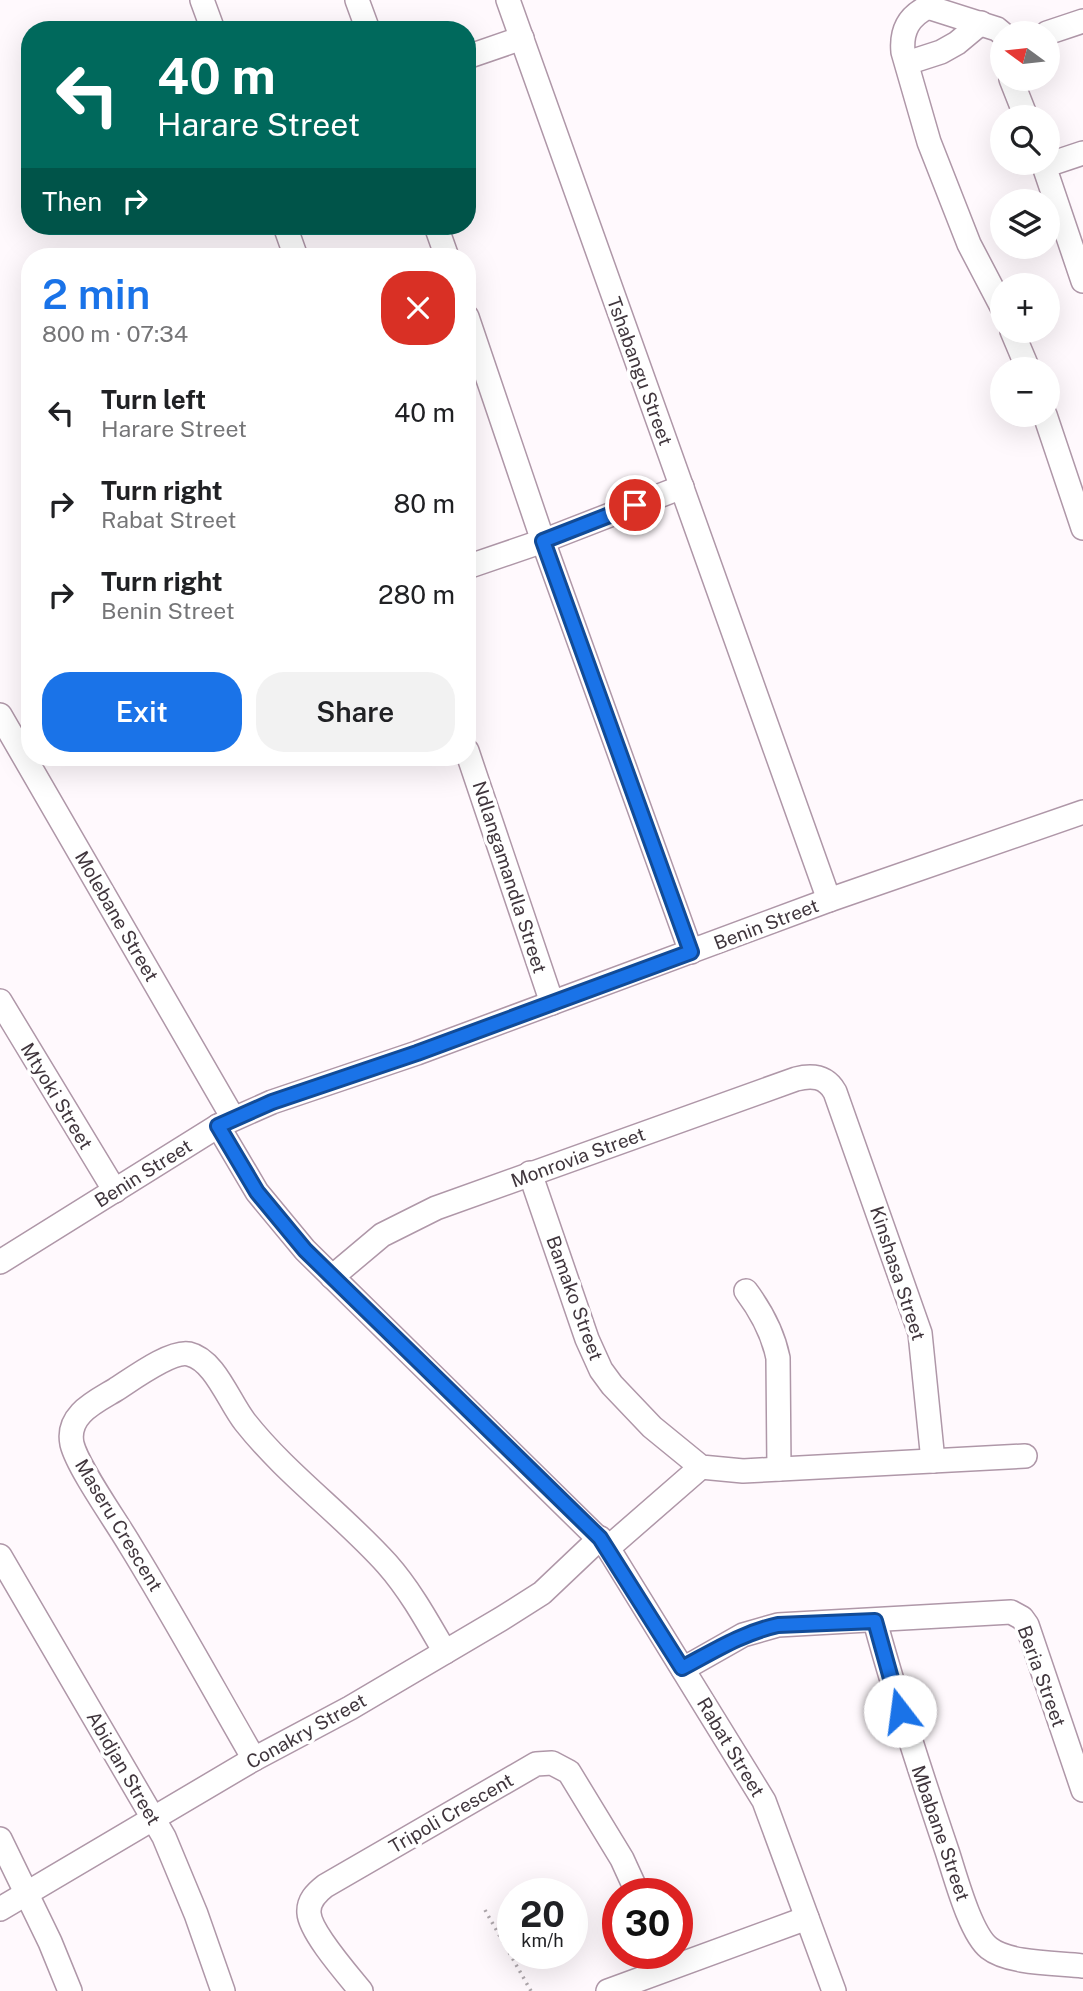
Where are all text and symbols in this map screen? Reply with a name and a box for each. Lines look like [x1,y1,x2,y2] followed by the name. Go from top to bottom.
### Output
[990,21,1060,91] north arrow
[990,21,1060,427] map controls
[157,47,276,105] text: 40 m
[42,49,133,140] icon: left
[990,105,1060,175] button: search
[157,106,360,143] text: Harare Street
[116,182,154,220] icon: right
[42,186,102,217] text: Then
[990,189,1060,259] button: layers
[42,269,150,318] text: 2 min
[381,271,455,345] button: close
[990,273,1060,343] button: +
[603,294,677,448] street label: Tshabangu Street
[42,320,188,347] text: 800 m · 07:34
[990,357,1060,427] button: −
[101,384,206,415] text: Turn left
[42,394,80,432] icon: left
[394,397,455,428] text: 40 m
[101,415,247,442] text: Harare Street
[101,475,223,506] text: Turn right
[605,475,665,535] pin
[42,485,80,523] icon: right
[616,486,654,524] icon: arrive
[394,488,455,519] text: 80 m
[101,506,237,533] text: Rabat Street
[101,566,223,597] text: Turn right
[42,576,80,614] icon: right
[378,579,455,610] text: 280 m
[101,597,235,624] text: Benin Street
[42,672,242,752] button: Exit
[256,672,455,752] button: Share
[469,778,551,976] street label: Ndlangamandla Street
[71,847,163,985] street label: Molebane Street
[711,894,821,954] street label: Benin Street
[17,1039,97,1153] street label: Mtyoki Street
[508,1123,648,1191] street label: Monrovia Street
[90,1134,196,1212] street label: Benin Street
[866,1203,930,1343] street label: Kinshasa Street
[542,1233,608,1363] street label: Bamako Street
[71,1455,167,1595] street label: Maseru Crescent
[1013,1622,1071,1730] street label: Beria Street
[863,1674,937,1748] position arrow
[242,1689,370,1773] street label: Conakry Street
[693,1693,769,1801] street label: Rabat Street
[83,1707,165,1829] street label: Abidjan Street
[907,1762,975,1904] street label: Mbabane Street
[385,1769,517,1857] street label: Tripoli Crescent
[602,1878,693,1969] speed limit sign: 30
[520,1894,565,1935] text: 20
[521,1930,564,1951] text: km/h

